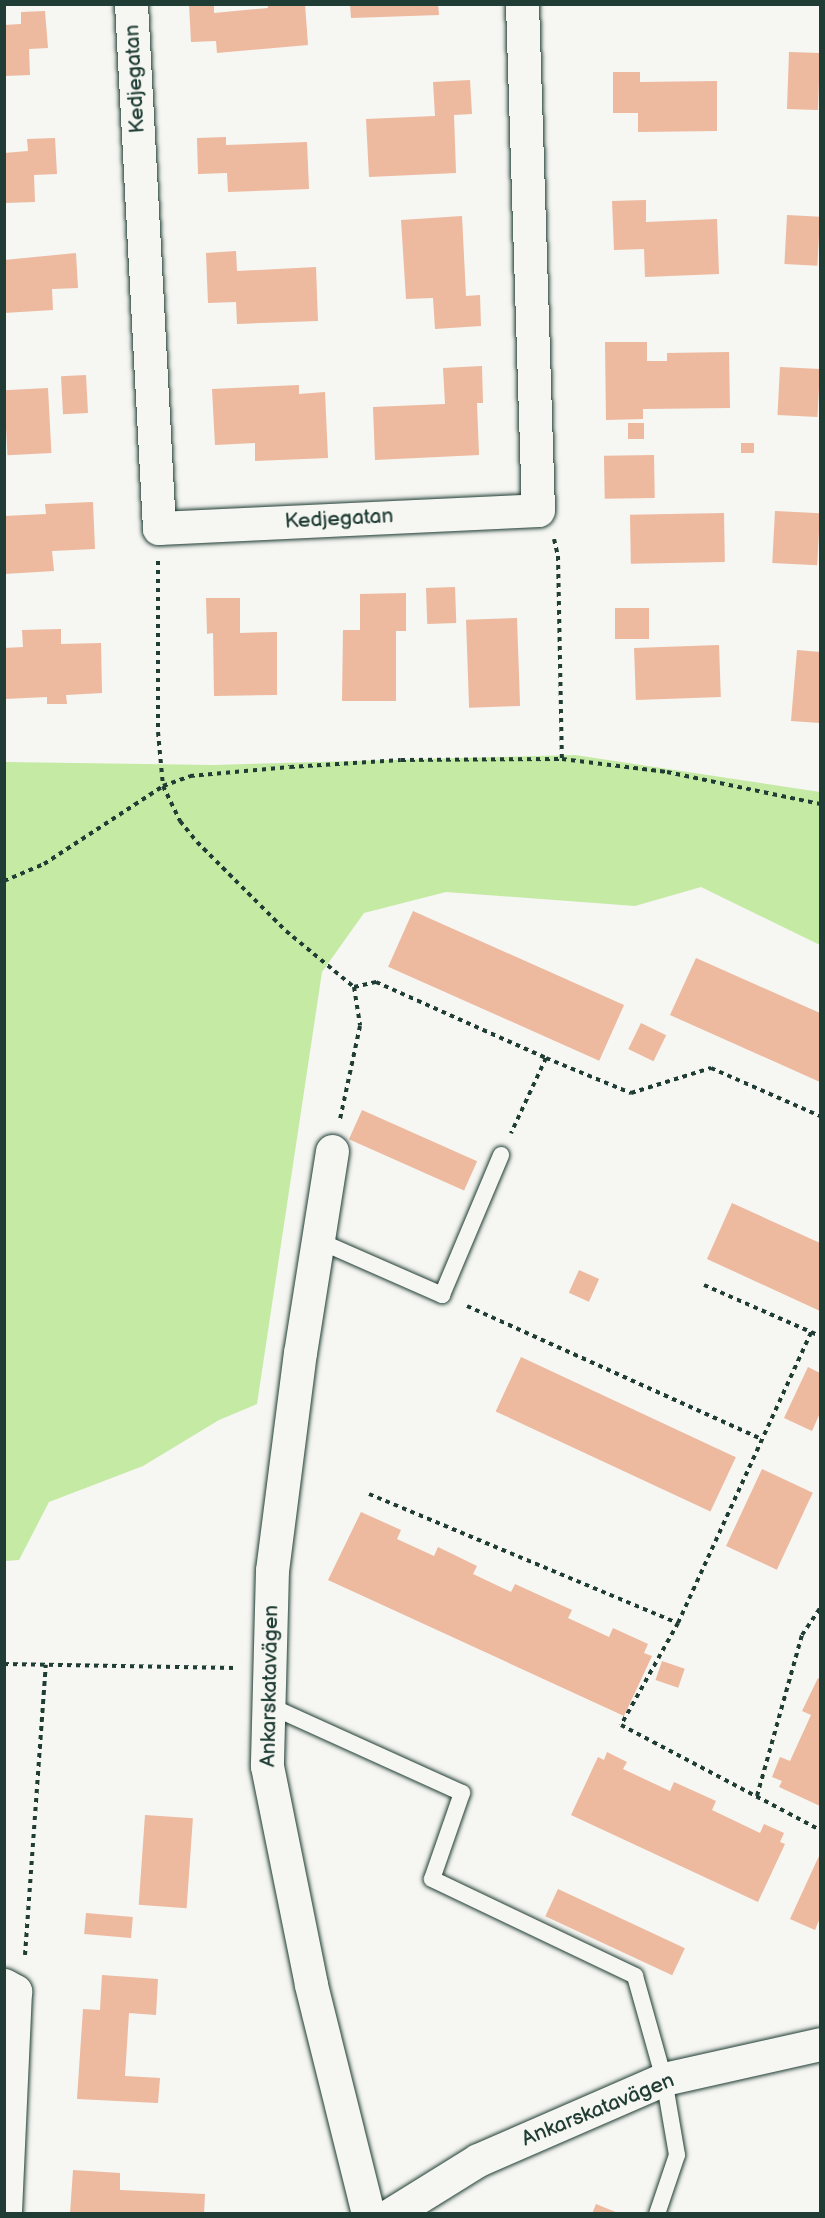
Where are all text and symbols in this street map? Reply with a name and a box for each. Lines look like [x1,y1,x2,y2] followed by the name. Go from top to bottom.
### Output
[120,24,150,134] street label: Kedjegatan
[284,504,394,534] street label: Kedjegatan
[256,1605,284,1767] street label: Ankarskatavägen
[518,2068,678,2152] street label: Ankarskatavägen

